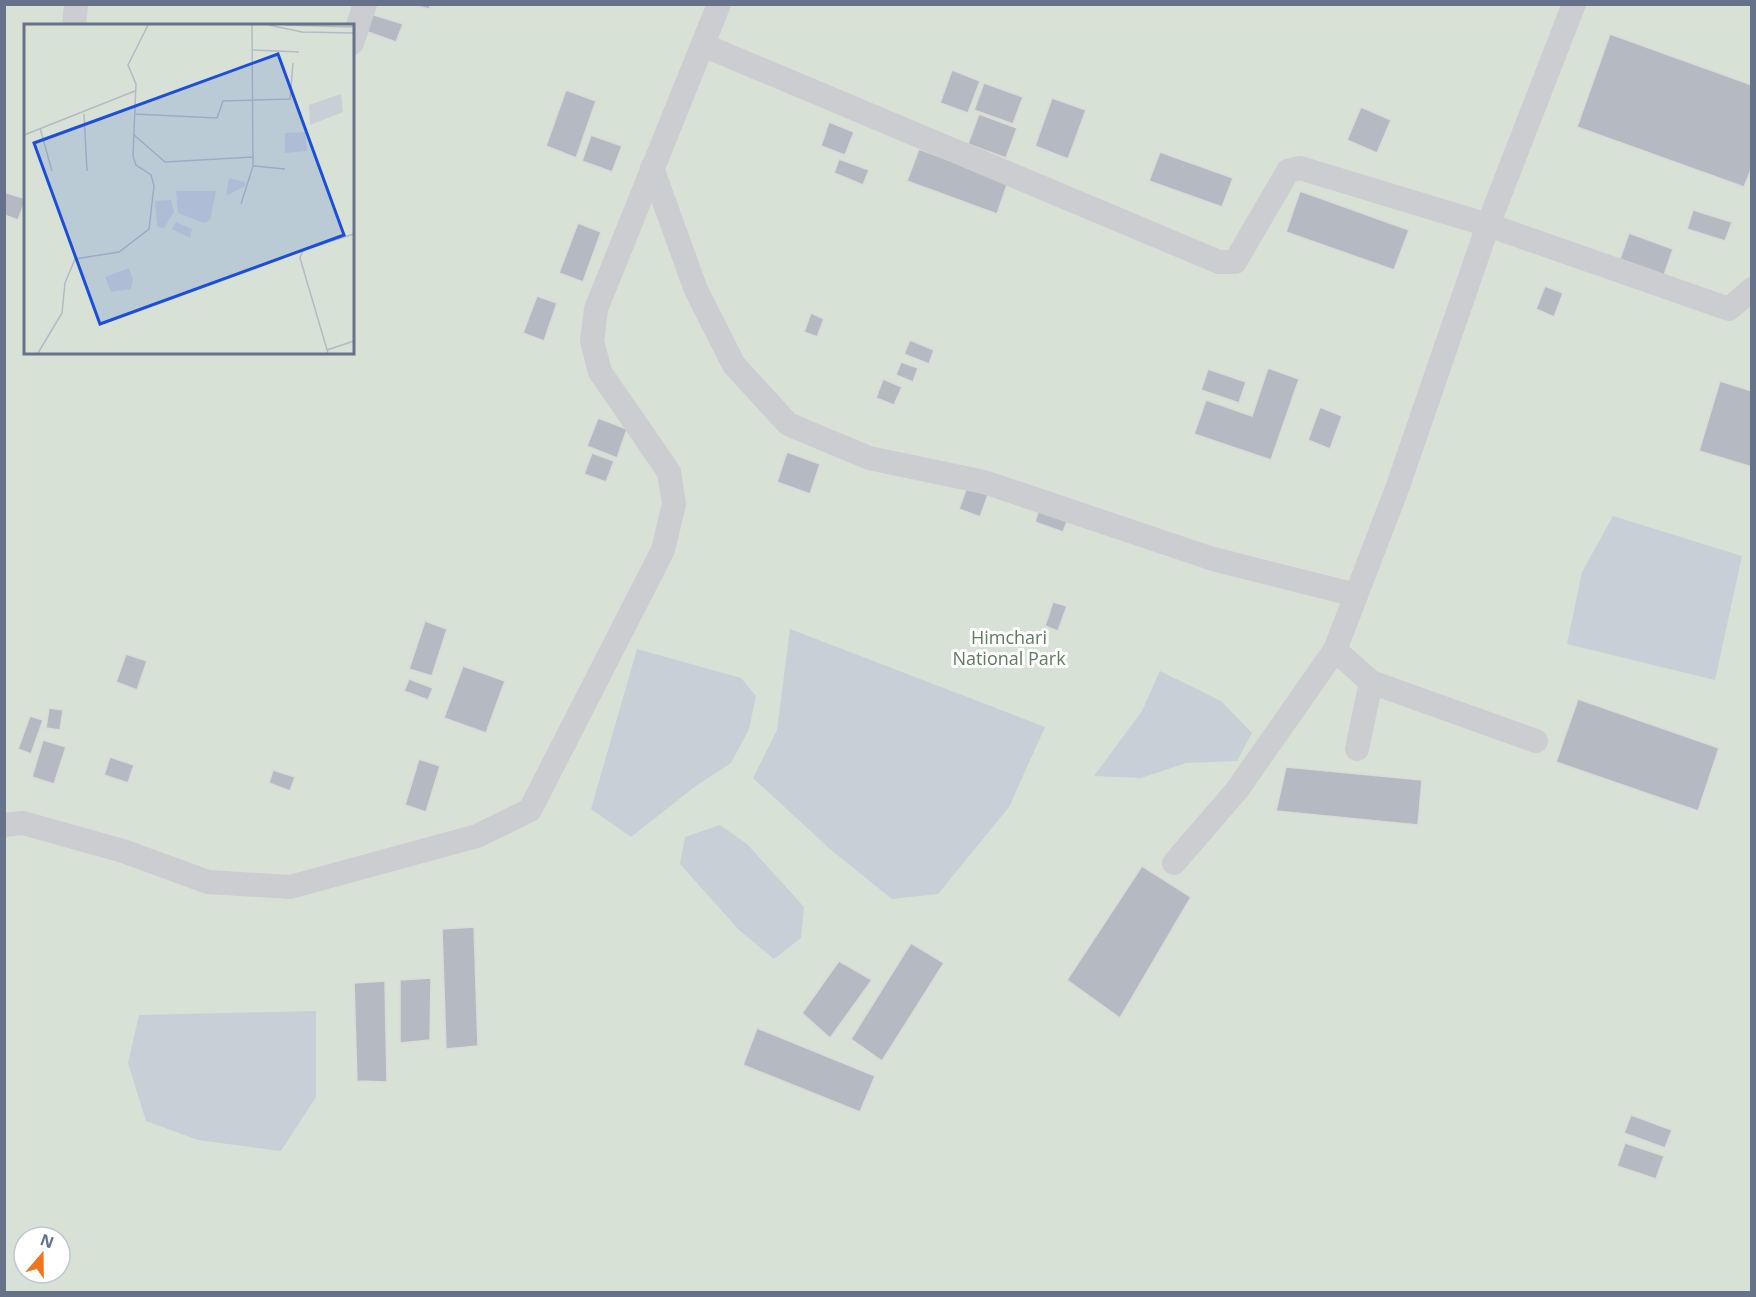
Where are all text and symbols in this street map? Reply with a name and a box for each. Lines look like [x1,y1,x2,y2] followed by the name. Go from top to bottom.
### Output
[24,24,354,354] inset map
[952,625,1066,670] park label: Himchari National Park
[12,1225,72,1285] north arrow
[37,1228,57,1253] text: N

